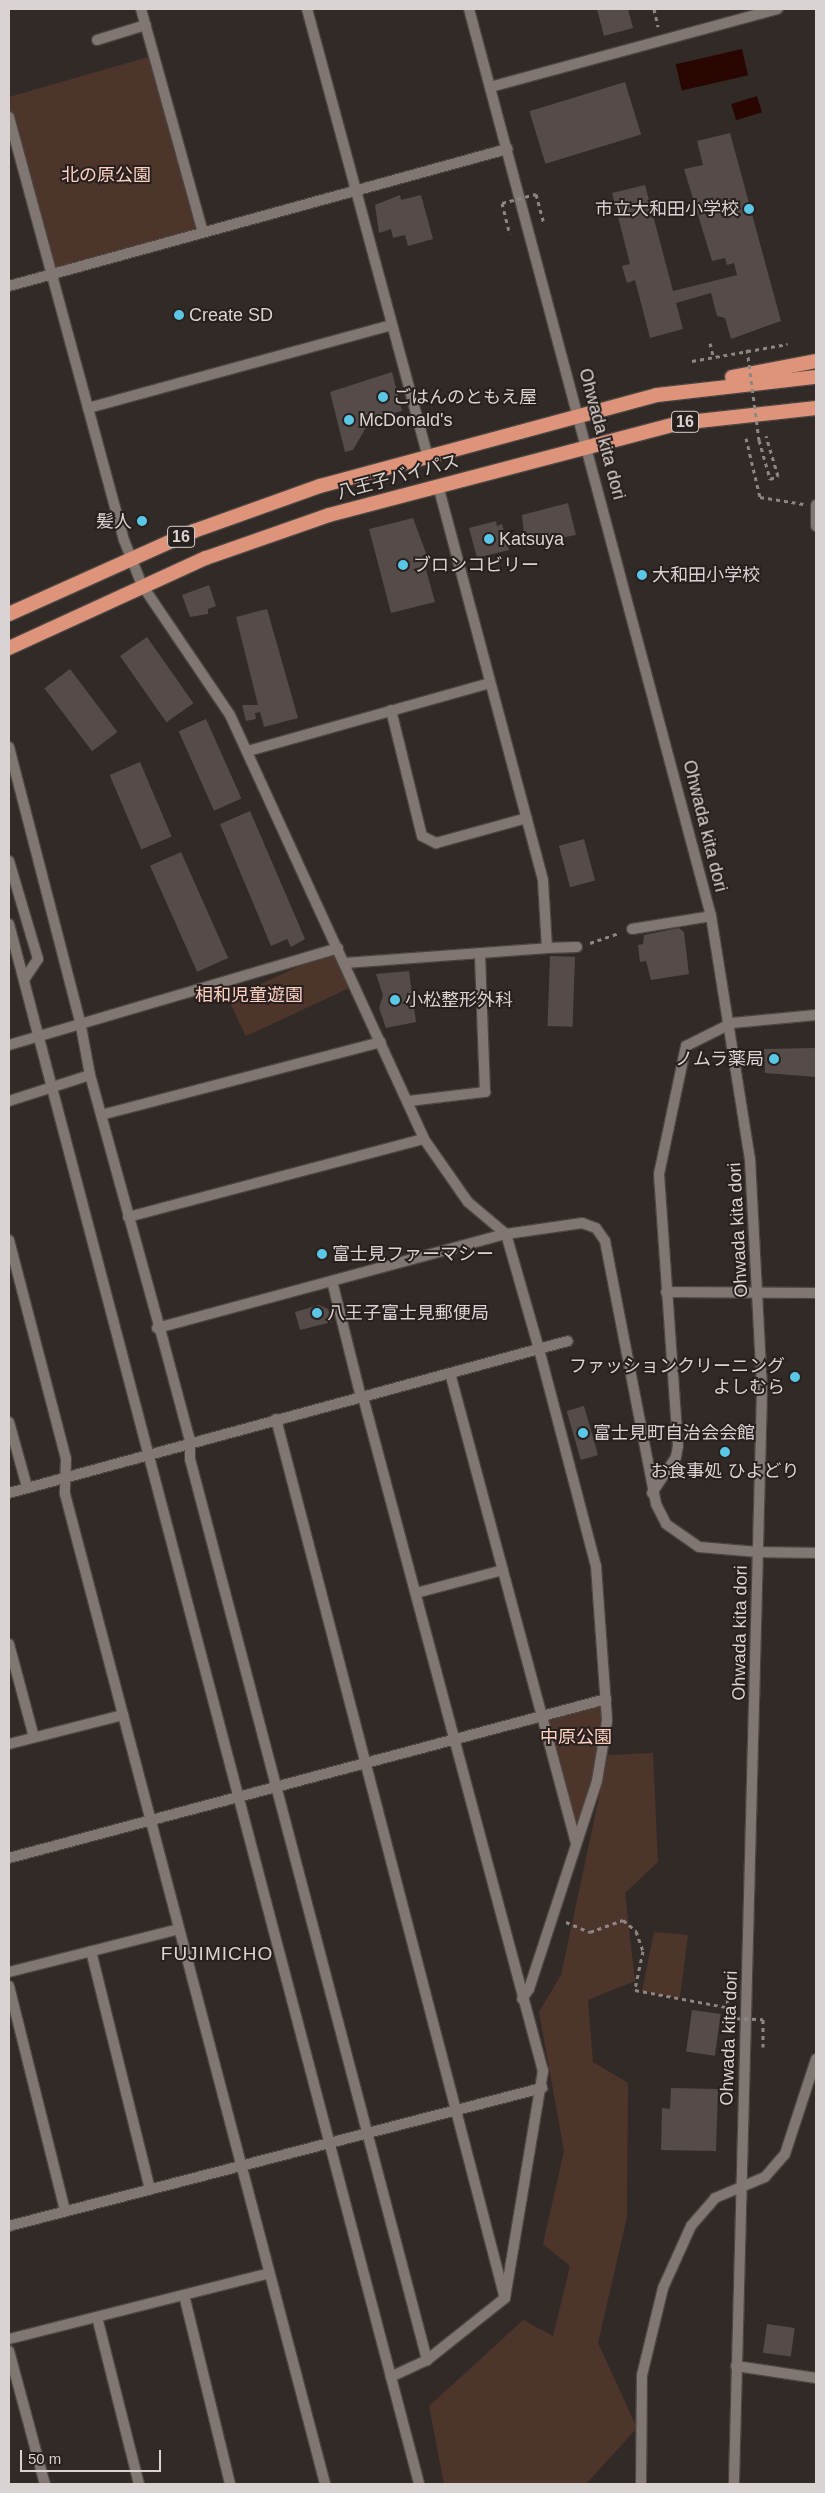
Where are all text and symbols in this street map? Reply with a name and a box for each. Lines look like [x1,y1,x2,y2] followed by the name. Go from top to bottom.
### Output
[61,164,151,186] park label: 北の原公園
[595,198,739,220] place label: 市立大和田小学校
[743,203,755,215] marker: 市立大和田小学校
[189,304,273,326] place label: Create SD
[173,309,185,321] marker: Create SD
[574,366,630,502] street label: Ohwada kita dori
[393,386,537,408] place label: ごはんのともえ屋
[377,391,389,403] marker: ごはんのともえ屋
[670,408,700,436] road number: 16
[359,409,452,431] place label: McDonald's
[343,414,355,426] marker: McDonald's
[334,450,462,504] street label: 八王子バイパス
[96,510,132,532] place label: 髪人
[136,515,148,527] marker: 髪人
[166,524,196,550] road number: 16
[499,528,564,550] place label: Katsuya
[483,533,495,545] marker: Katsuya
[413,554,539,576] place label: ブロンコビリー
[397,559,409,571] marker: ブロンコビリー
[652,564,760,586] place label: 大和田小学校
[636,569,648,581] marker: 大和田小学校
[678,758,732,894] street label: Ohwada kita dori
[195,984,303,1006] park label: 相和児童遊園
[405,989,513,1011] place label: 小松整形外科
[389,994,401,1006] marker: 小松整形外科
[674,1048,764,1070] place label: ノムラ薬局
[768,1053,780,1065] marker: ノムラ薬局
[724,1162,752,1298] street label: Ohwada kita dori
[332,1243,494,1265] place label: 富士見ファーマシー
[316,1248,328,1260] marker: 富士見ファーマシー
[327,1302,489,1324] place label: 八王子富士見郵便局
[311,1307,323,1319] marker: 八王子富士見郵便局
[569,1356,785,1398] place label: ファッションクリーニング よしむら
[789,1371,801,1383] marker: ファッションクリーニング よしむら
[593,1422,755,1444] place label: 富士見町自治会会館
[577,1427,589,1439] marker: 富士見町自治会会館
[719,1446,731,1458] marker: お食事処 ひよどり
[650,1460,800,1482] place label: お食事処 ひよどり
[728,1565,752,1701] street label: Ohwada kita dori
[540,1726,612,1748] park label: 中原公園
[160,1943,274,1965] district label: FUJIMICHO
[716,1970,742,2106] street label: Ohwada kita dori
[22,2440,164,2472] scale bar
[28,2450,61,2467] text: 50 m

